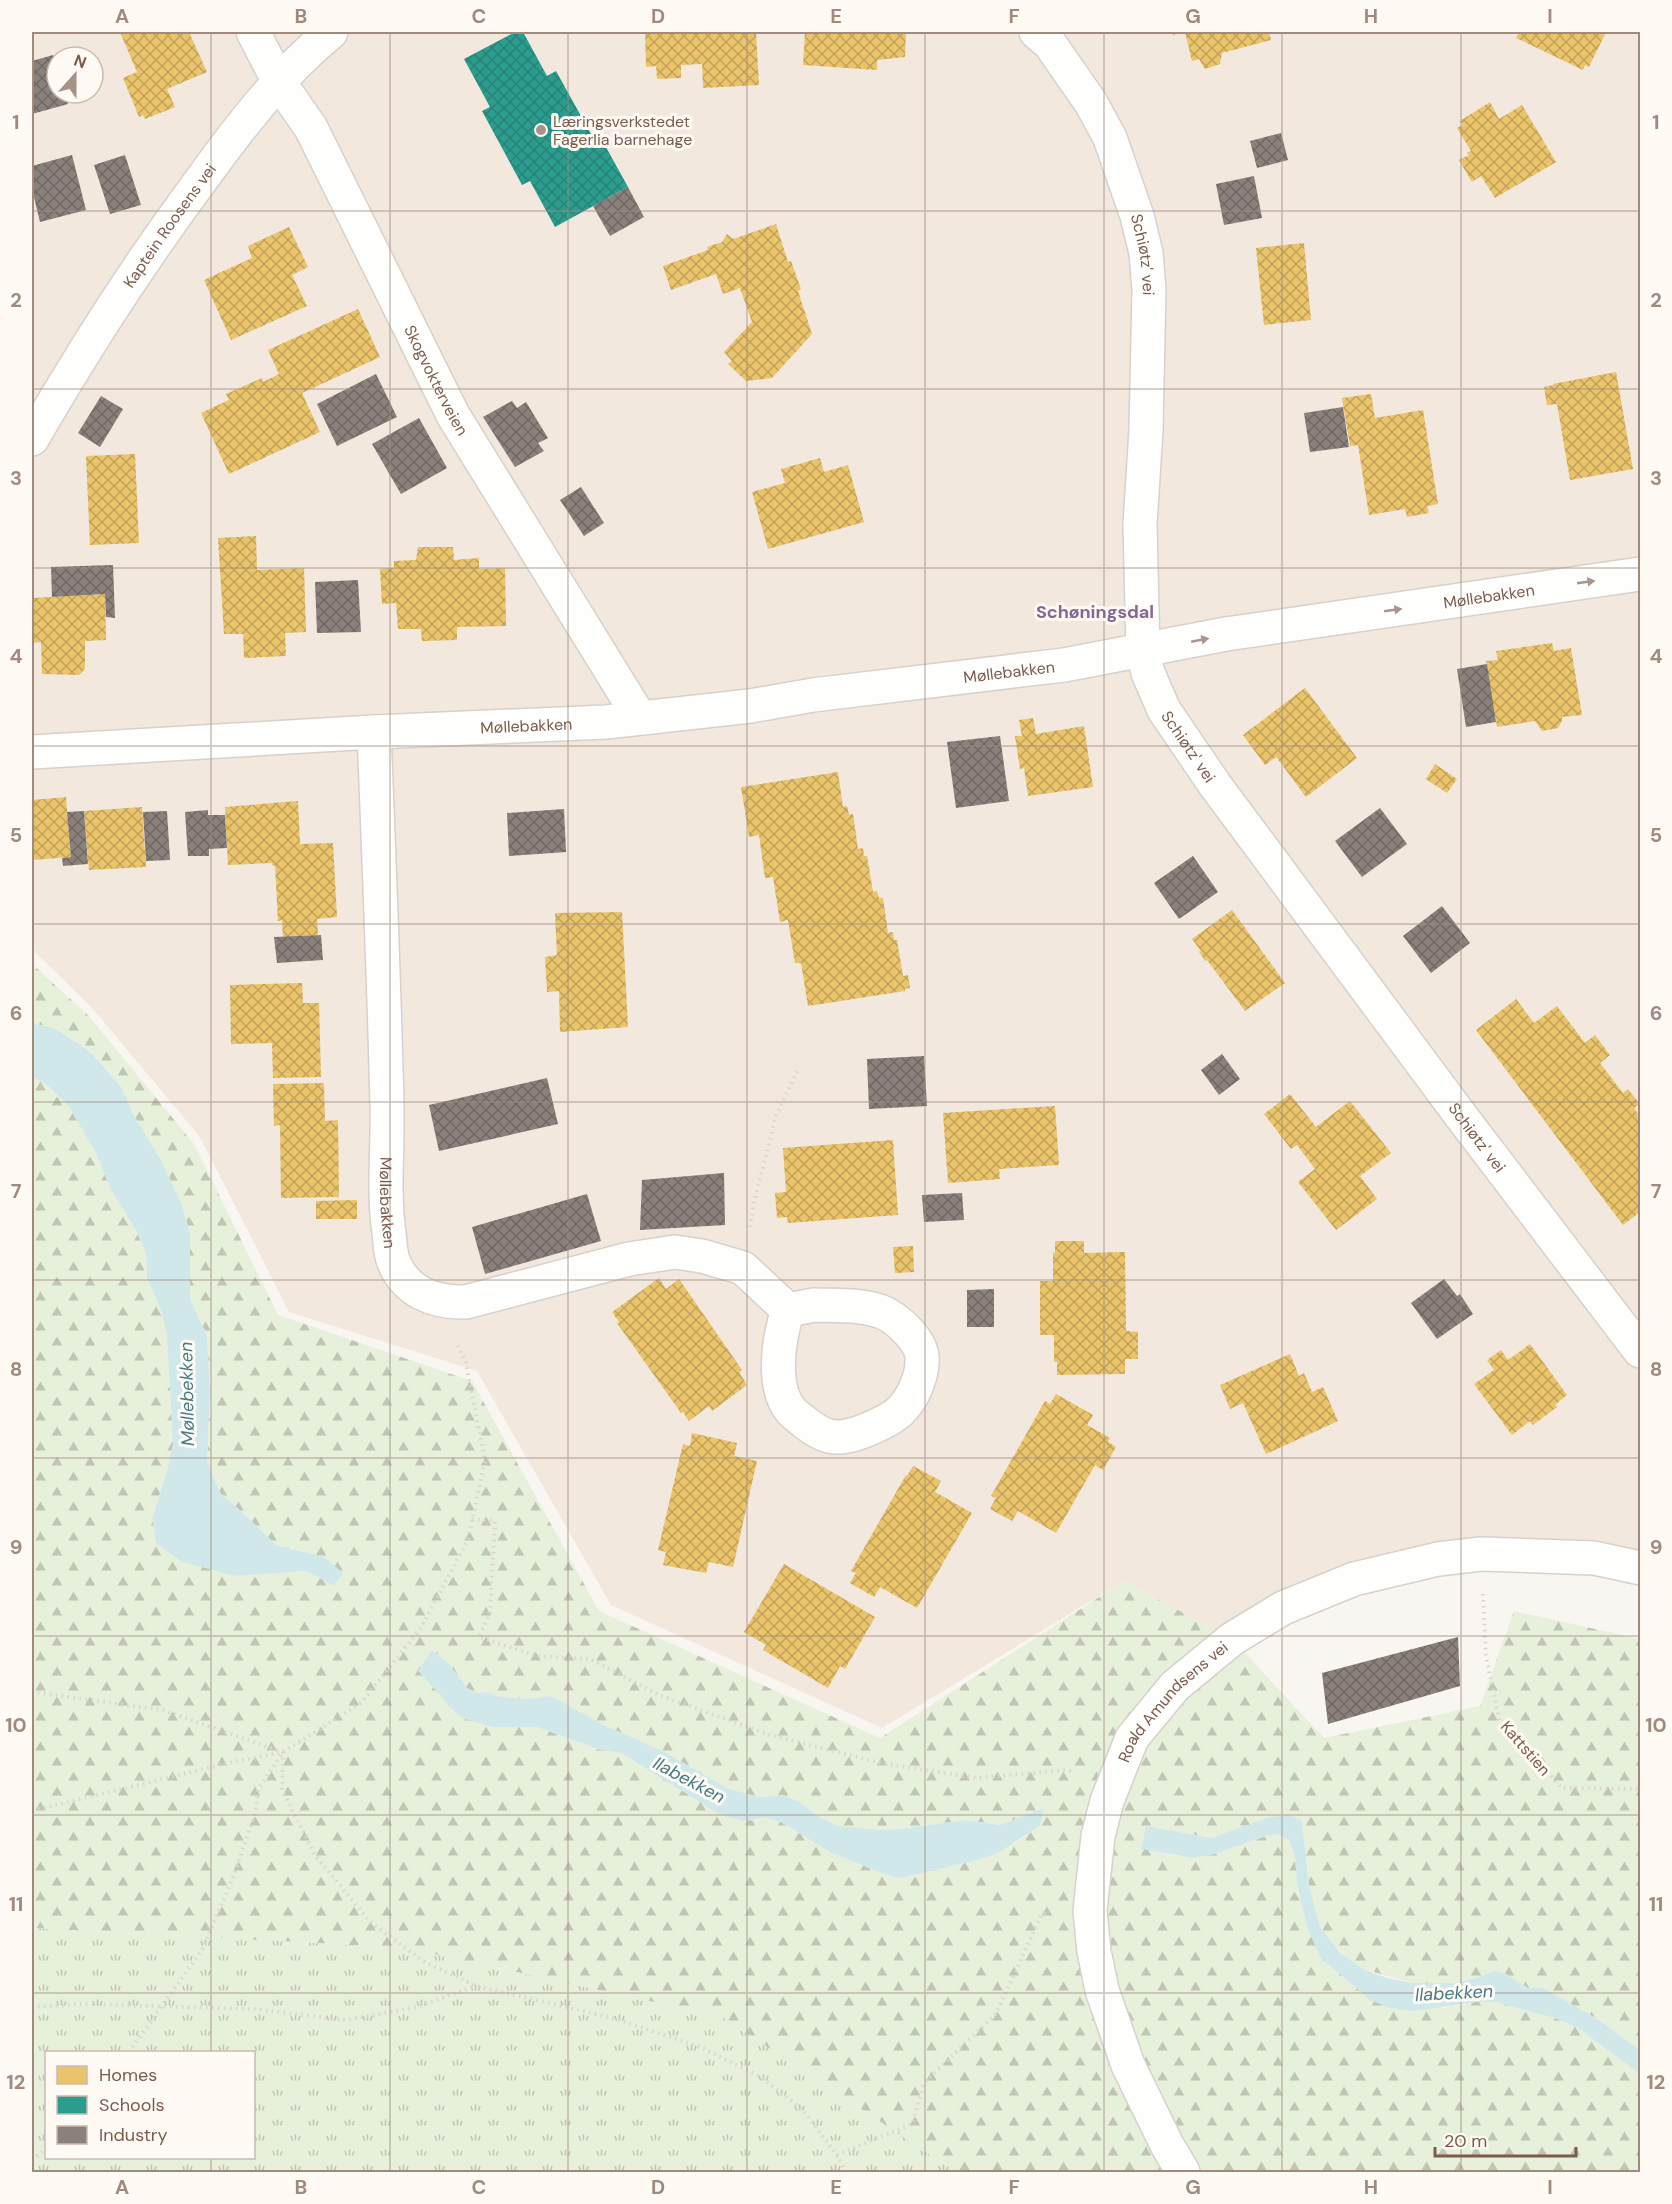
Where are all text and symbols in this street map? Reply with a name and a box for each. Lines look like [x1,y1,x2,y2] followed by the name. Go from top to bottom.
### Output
[115,3,129,29] text: A
[295,3,307,29] text: B
[472,3,486,29] text: C
[651,3,665,29] text: D
[830,3,842,29] text: E
[1008,3,1020,29] text: F
[1185,3,1201,29] text: G
[1364,3,1378,29] text: H
[1547,3,1553,29] text: I
[45,45,105,105] north arrow
[71,50,89,73] text: N
[12,109,20,135] text: 1
[1652,109,1660,135] text: 1
[553,111,692,150] place label: Læringsverkstedet Fagerlia barnehage
[534,123,548,137] marker: Læringsverkstedet Fagerlia barnehage
[119,159,221,292] street label: Kaptein Roosens vei
[1126,212,1159,296] street label: Schiøtz' vei
[10,287,22,313] text: 2
[1650,287,1662,313] text: 2
[399,322,473,439] street label: Skogvokterveien
[10,465,22,491] text: 3
[1650,465,1662,491] text: 3
[1576,578,1595,587] one-way arrow
[1442,579,1536,613] street label: Møllebakken
[1036,600,1154,624] district label: Schøningsdal
[1383,606,1402,615] one-way arrow
[1191,635,1210,644] one-way arrow
[10,643,23,669] text: 4
[1650,643,1663,669] text: 4
[962,656,1056,688] street label: Møllebakken
[1156,707,1220,787] street label: Schiøtz' vei
[480,713,573,738] street label: Møllebakken
[10,822,22,848] text: 5
[1650,822,1662,848] text: 5
[10,1000,22,1026] text: 6
[1650,1000,1662,1026] text: 6
[1444,1099,1510,1177] street label: Schiøtz' vei
[375,1157,400,1249] street label: Møllebakken
[11,1178,22,1204] text: 7
[1651,1178,1662,1204] text: 7
[174,1342,200,1446] water label: Møllebekken
[10,1356,22,1382] text: 8
[1650,1356,1662,1382] text: 8
[10,1534,22,1560] text: 9
[1650,1534,1662,1560] text: 9
[1113,1637,1232,1765] street label: Roald Amundsens vei
[5,1712,27,1738] text: 10
[1645,1712,1667,1738] text: 10
[1496,1716,1555,1780] street label: Kattstien
[649,1751,729,1809] water label: Ilabekken
[9,1891,23,1917] text: 11
[1649,1891,1663,1917] text: 11
[1414,1979,1494,2007] water label: Ilabekken
[45,2051,255,2159] legend
[99,2063,157,2087] text: Homes
[7,2069,25,2095] text: 12
[1647,2069,1665,2095] text: 12
[99,2093,164,2117] text: Schools
[1435,2120,1576,2158] scale bar
[99,2123,168,2147] text: Industry
[1444,2129,1487,2153] text: 20 m
[115,2174,129,2200] text: A
[295,2174,307,2200] text: B
[472,2174,486,2200] text: C
[651,2174,665,2200] text: D
[830,2174,842,2200] text: E
[1008,2174,1020,2200] text: F
[1185,2174,1201,2200] text: G
[1364,2174,1378,2200] text: H
[1547,2174,1553,2200] text: I

